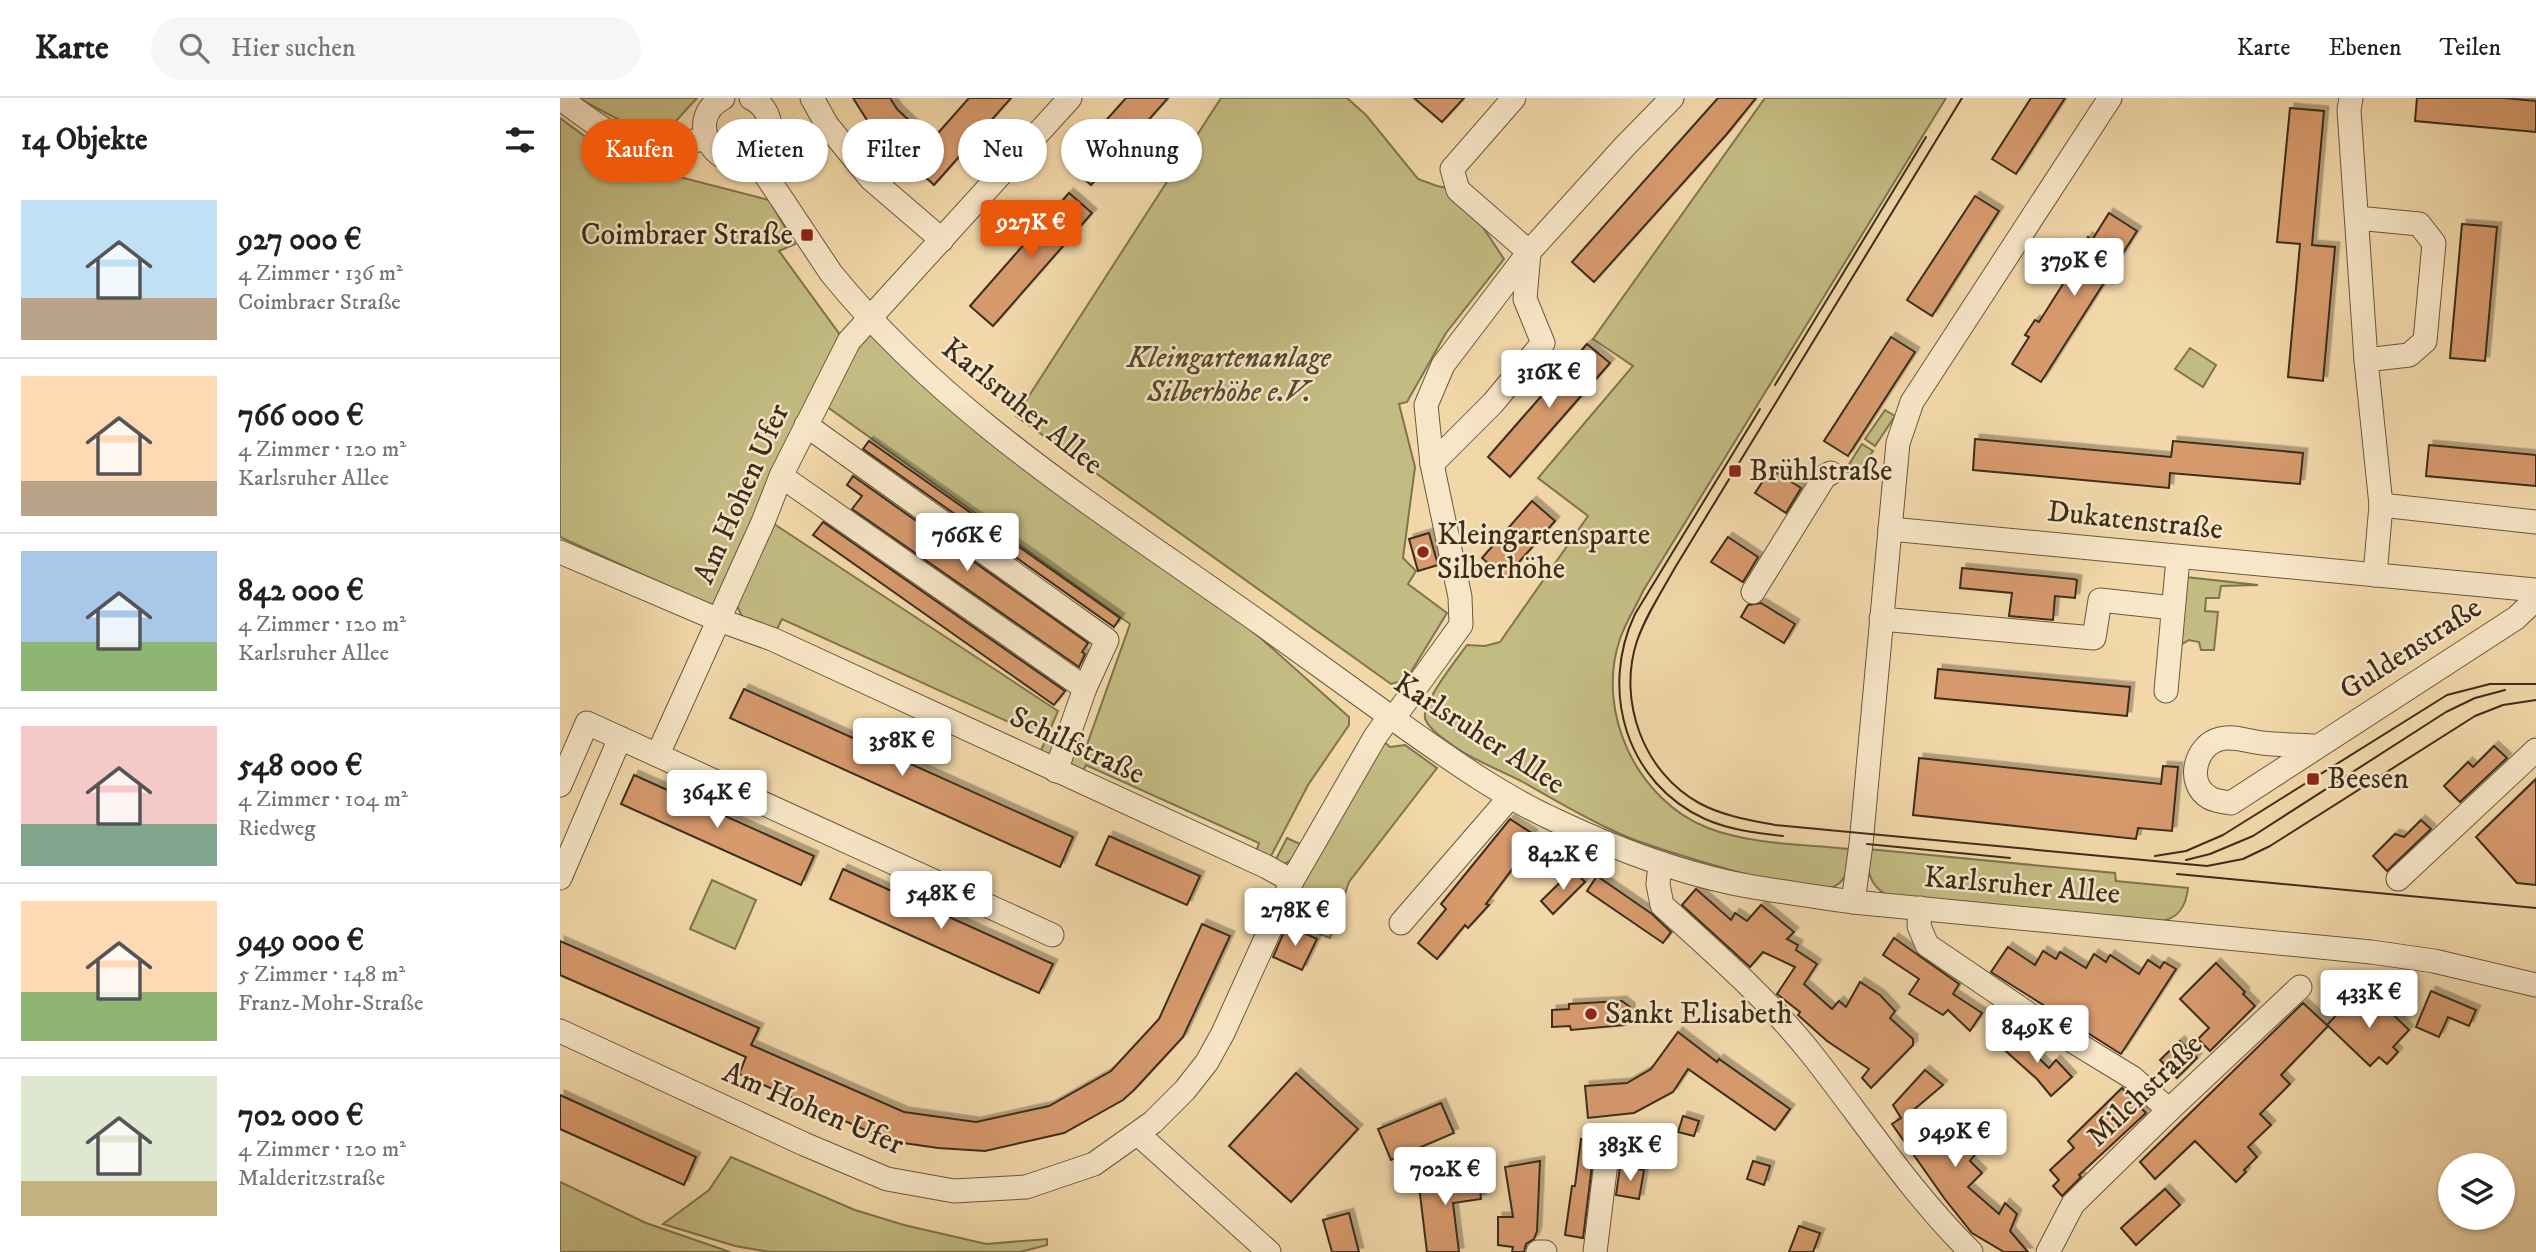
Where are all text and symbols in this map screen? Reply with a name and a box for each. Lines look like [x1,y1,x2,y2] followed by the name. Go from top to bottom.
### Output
[151,17,641,80] search box
[35,28,109,69] text: Karte
[175,29,213,67] icon: search
[231,32,356,65] text: Hier suchen
[2237,33,2290,63] text: Karte
[2328,33,2402,63] text: Ebenen
[2440,33,2501,63] text: Teilen
[581,119,698,182] chip: Kaufen
[712,119,828,182] chip: Mieten
[842,119,944,182] chip: Filter
[958,119,1047,182] chip: Neu
[1061,119,1202,182] chip: Wohnung
[501,121,539,159] icon: filters
[21,122,147,159] text: 14 Objekte
[974,200,1088,260] pin: 927K €
[997,208,1065,237] text: 927K €
[581,217,793,254] place label: Coimbraer Straße
[238,222,362,259] text: 927 000 €
[799,227,815,243] marker: Coimbraer Straße
[77,228,161,312] icon: home
[2017,238,2131,298] pin: 379K €
[2041,246,2107,275] text: 379K €
[238,259,403,288] text: 4 Zimmer · 136 m²
[238,288,401,317] text: Coimbraer Straße
[934,331,1110,483] street label: Karlsruher Allee
[1126,340,1332,411] park label: Kleingartenanlage Silberhöhe e.V.
[1492,350,1606,410] pin: 316K €
[1517,358,1581,387] text: 316K €
[238,398,364,435] text: 766 000 €
[686,398,798,590] street label: Am Hohen Ufer
[77,404,161,488] icon: home
[238,435,406,464] text: 4 Zimmer · 120 m²
[1749,453,1892,490] place label: Brühlstraße
[1727,463,1743,479] marker: Brühlstraße
[238,464,389,493] text: Karlsruher Allee
[2045,493,2225,549] street label: Dukatenstraße
[910,514,1024,573] pin: 766K €
[1437,517,1650,588] place label: Kleingartensparte Silberhöhe
[932,521,1002,550] text: 766K €
[1415,544,1431,560] marker: Kleingartensparte Silberhöhe
[238,573,364,610] text: 842 000 €
[77,579,161,663] icon: home
[2333,589,2489,709] street label: Guldenstraße
[238,610,406,639] text: 4 Zimmer · 120 m²
[238,639,389,668] text: Karlsruher Allee
[1386,665,1572,803] street label: Karlsruher Allee
[1004,699,1150,793] street label: Schilfstraße
[845,718,959,778] pin: 358K €
[869,726,935,755] text: 358K €
[238,748,362,785] text: 548 000 €
[77,754,161,838] icon: home
[2327,761,2409,798] place label: Beesen
[660,770,774,830] pin: 364K €
[2305,771,2321,787] marker: Beesen
[683,778,751,807] text: 364K €
[238,785,408,814] text: 4 Zimmer · 104 m²
[238,814,316,843] text: Riedweg
[1506,832,1620,892] pin: 842K €
[1528,840,1598,869] text: 842K €
[1922,859,2122,913] street label: Karlsruher Allee
[884,872,998,931] pin: 548K €
[906,879,976,908] text: 548K €
[1238,888,1352,948] pin: 278K €
[1261,896,1329,925] text: 278K €
[238,923,364,960] text: 949 000 €
[77,929,161,1013] icon: home
[238,960,405,989] text: 5 Zimmer · 148 m²
[2312,970,2426,1030] pin: 433K €
[2337,978,2401,1007] text: 433K €
[238,989,424,1018] text: Franz-Mohr-Straße
[1605,996,1793,1033] place label: Sankt Elisabeth
[1583,1006,1599,1022] marker: Sankt Elisabeth
[1980,1006,2094,1065] pin: 849K €
[2002,1013,2072,1042] text: 849K €
[2079,1027,2211,1155] street label: Milchstraße
[717,1054,909,1164] street label: Am Hohen Ufer
[238,1098,364,1135] text: 702 000 €
[77,1104,161,1188] icon: home
[1898,1110,2012,1169] pin: 949K €
[1920,1117,1990,1146] text: 949K €
[1573,1124,1687,1183] pin: 383K €
[1598,1131,1662,1160] text: 383K €
[238,1135,406,1164] text: 4 Zimmer · 120 m²
[1388,1148,1502,1207] pin: 702K €
[2438,1153,2515,1230] map controls
[2438,1153,2515,1230] button: layers
[1410,1155,1480,1184] text: 702K €
[238,1164,385,1193] text: Malderitzstraße

